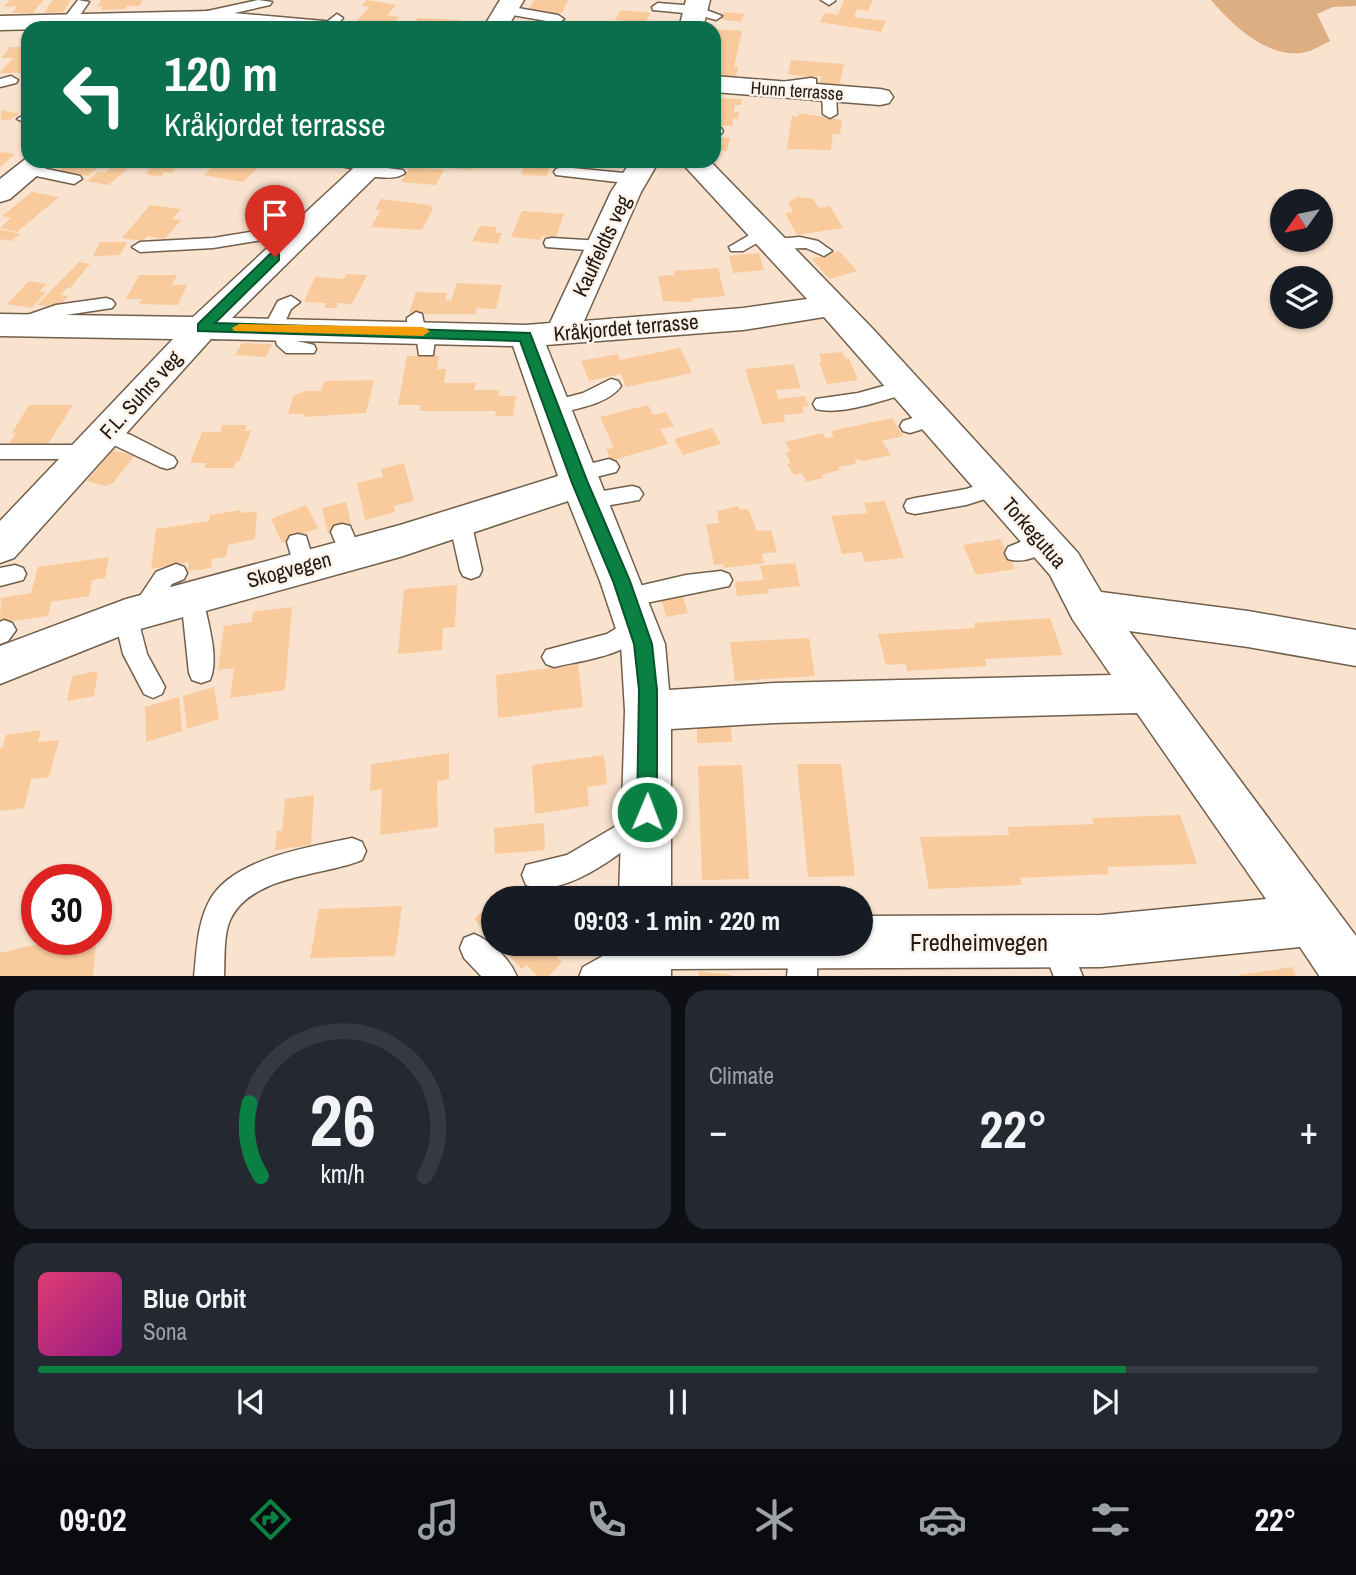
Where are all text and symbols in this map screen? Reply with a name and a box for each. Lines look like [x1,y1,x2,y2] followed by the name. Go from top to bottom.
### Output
[164,40,278,106] text: 120 m
[49,49,140,140] icon: left
[750,75,844,106] street label: Hunn terrasse
[164,103,386,146] text: Kråkjordet terrasse
[245,185,305,257] pin
[1270,189,1334,252] north arrow
[1270,189,1333,329] map controls
[565,190,638,301] street label: Kauffeldts veg
[256,196,294,234] icon: arrive
[1270,266,1333,329] button: layers
[552,307,700,348] street label: Kråkjordet terrasse
[93,344,189,445] street label: F.L. Suhrs veg
[995,491,1074,575] street label: Torkegutua
[243,544,334,595] street label: Skogvegen
[610,775,684,849] position arrow
[21,864,112,955] speed limit sign: 30
[574,903,780,938] text: 09:03 · 1 min · 220 m
[910,926,1048,958] street label: Fredheimvegen
[709,1060,774,1091] text: Climate
[309,1071,376,1169] text: 26
[979,1094,1048,1164] text: 22°
[709,1105,727,1156] text: −
[1300,1105,1318,1156] text: +
[320,1156,365,1190] text: km/h
[143,1281,246,1316] text: Blue Orbit
[143,1316,187,1347] text: Sona
[232,1383,270,1421] icon: previous
[659,1383,697,1421] icon: pause
[1086,1383,1124,1421] icon: next
[246,1495,295,1544] icon: directions
[414,1495,463,1544] icon: music
[582,1495,631,1544] icon: phone
[750,1495,799,1544] icon: climate
[918,1495,967,1544] icon: car
[1086,1495,1135,1544] icon: filters
[60,1498,127,1541] text: 09:02
[1254,1498,1296,1541] text: 22°

